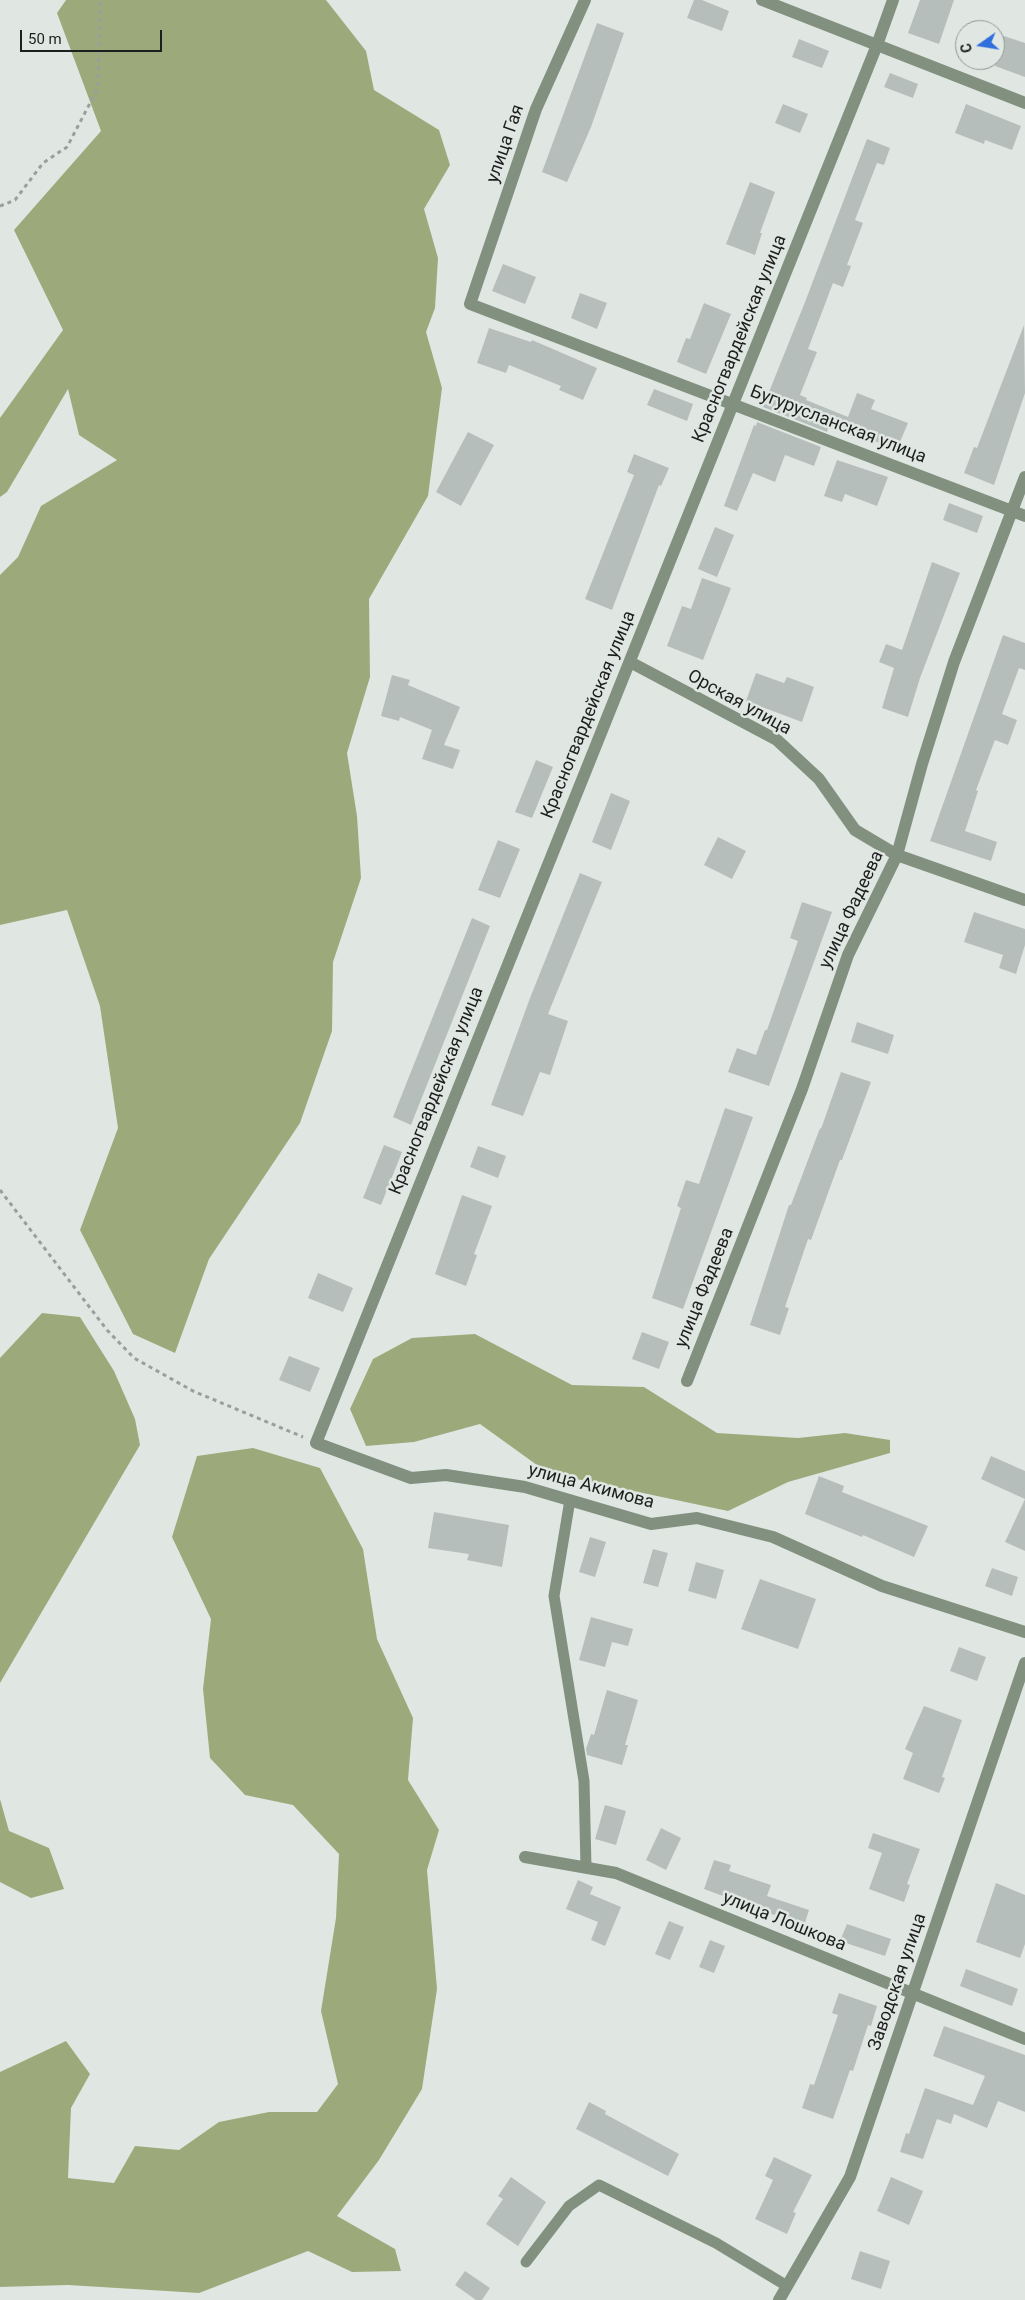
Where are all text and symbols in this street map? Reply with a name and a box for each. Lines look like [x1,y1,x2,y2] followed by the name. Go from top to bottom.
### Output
[22,20,165,52] scale bar
[955,20,1005,70] north arrow
[28,30,62,48] text: 50 m
[958,42,975,54] text: С
[482,102,530,186] street label: улица Гая
[688,232,792,446] street label: Красногвардейская улица
[747,381,929,469] street label: Бугурусланская улица
[537,608,641,822] street label: Красногвардейская улица
[683,666,795,740] street label: Орская улица
[815,848,889,972] street label: улица Фадеева
[385,984,489,1198] street label: Красногвардейская улица
[671,1225,739,1351] street label: улица Фадеева
[526,1460,656,1514] street label: улица Акимова
[719,1887,849,1957] street label: улица Лошкова
[864,1910,932,2054] street label: Заводская улица

